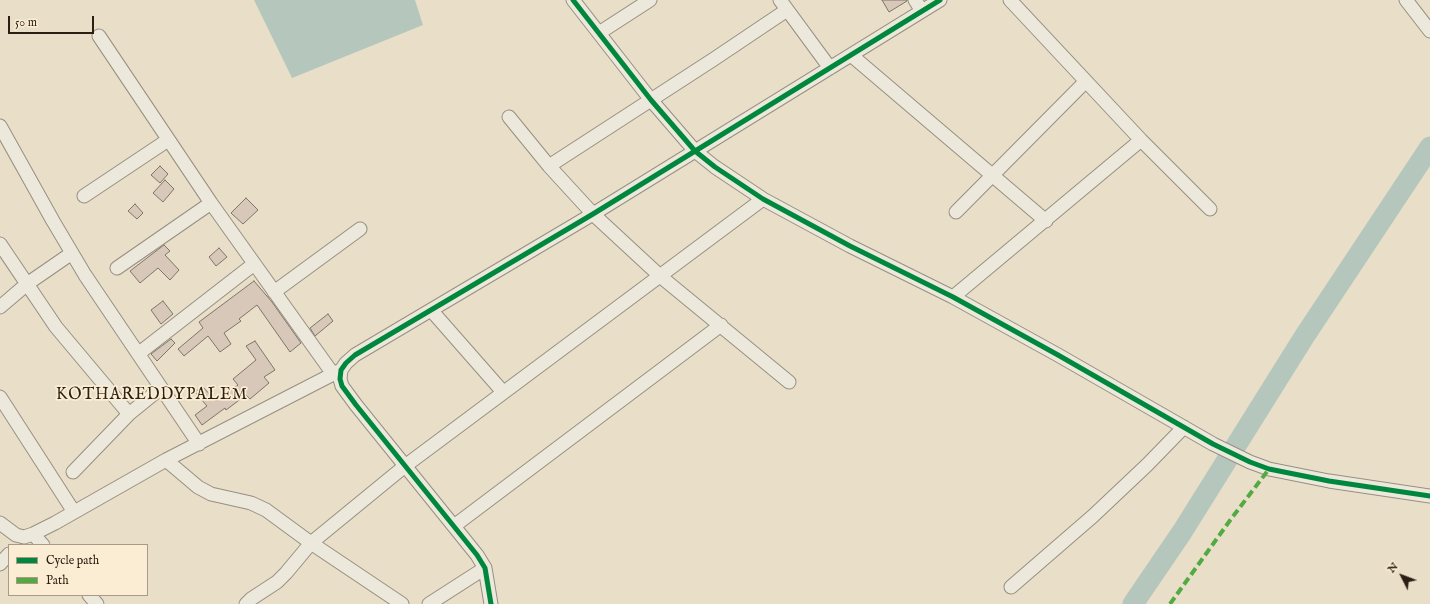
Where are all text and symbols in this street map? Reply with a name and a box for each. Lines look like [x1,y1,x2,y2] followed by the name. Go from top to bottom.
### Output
[10,8,96,34] scale bar
[15,15,37,30] text: 50 m
[56,386,248,406] district label: KOTHAREDDYPALEM
[8,544,148,596] legend
[46,553,99,568] text: Cycle path
[1382,556,1422,596] north arrow
[1385,560,1401,576] text: N
[46,573,69,588] text: Path

